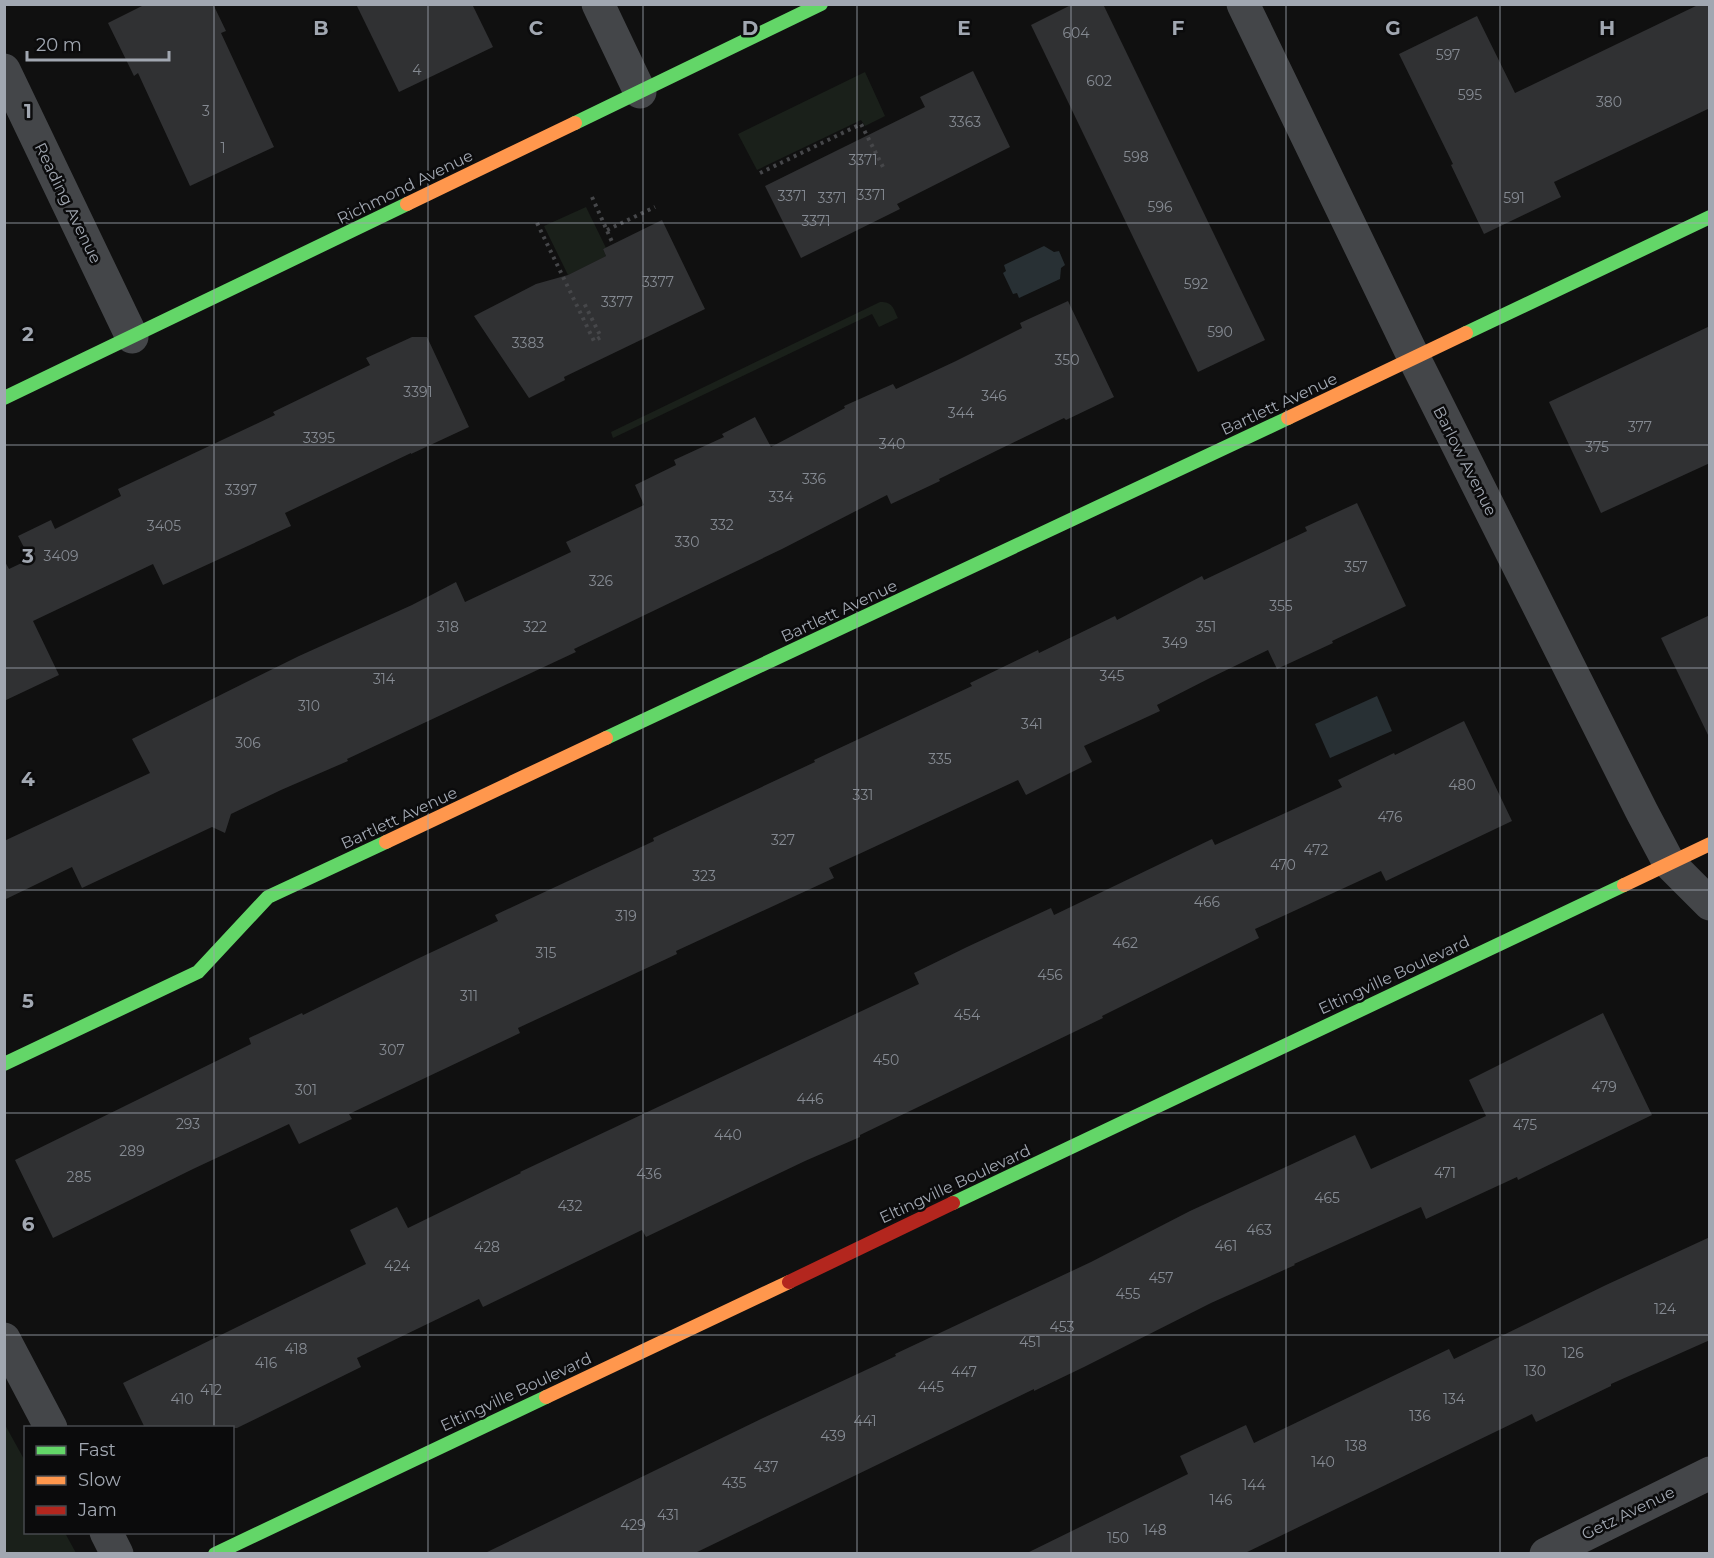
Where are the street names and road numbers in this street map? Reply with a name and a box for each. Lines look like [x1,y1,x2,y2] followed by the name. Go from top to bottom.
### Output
[31,140,105,266] street label: Reading Avenue
[334,146,476,228] street label: Richmond Avenue
[1218,369,1340,439] street label: Bartlett Avenue
[1429,403,1501,519] street label: Barlow Avenue
[778,576,900,646] street label: Bartlett Avenue
[338,783,460,853] street label: Bartlett Avenue
[1315,932,1473,1018] street label: Eltingville Boulevard
[876,1141,1034,1227] street label: Eltingville Boulevard
[437,1349,595,1435] street label: Eltingville Boulevard
[1578,1482,1678,1544] street label: Getz Avenue

